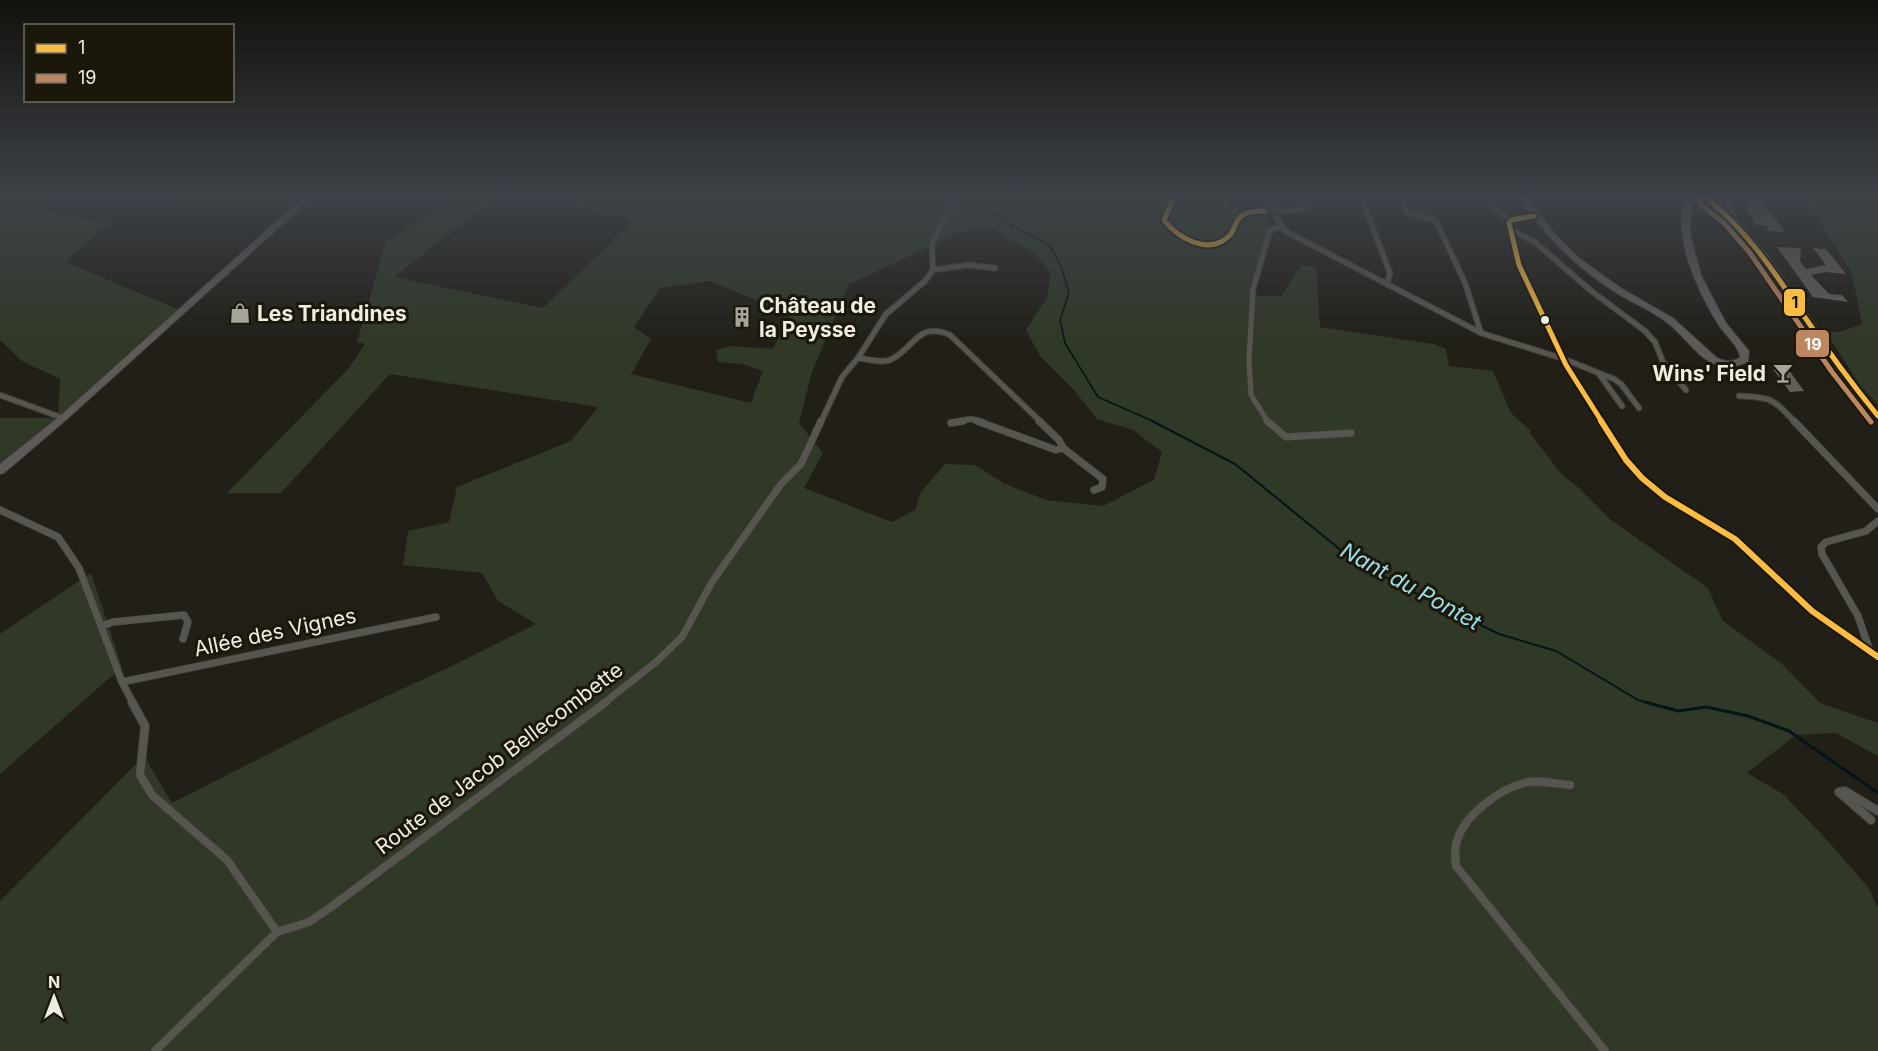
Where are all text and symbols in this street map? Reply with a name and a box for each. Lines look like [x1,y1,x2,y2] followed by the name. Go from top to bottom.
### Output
[24,24,234,102] legend
[78,37,85,58] text: 1
[78,67,96,88] text: 19
[1783,288,1806,317] line badge: 1
[1792,292,1798,312] text: 1
[759,293,876,342] place label: Château de la Peysse
[228,301,252,325] shop icon: Les Triandines
[257,301,407,326] place label: Les Triandines
[730,305,754,329] building icon: Château de la Peysse
[1539,314,1551,326] unlabelled marker
[1795,329,1830,358] line badge: 19
[1804,334,1822,354] text: 19
[1652,361,1766,386] place label: Wins' Field
[1771,361,1795,385] bar icon: Wins' Field
[1336,537,1486,636] water label: Nant du Pontet
[192,603,358,661] street label: Allée des Vignes
[371,657,627,859] street label: Route de Jacob Bellecombette
[24,967,84,1027] north arrow
[48,972,60,992] text: N

